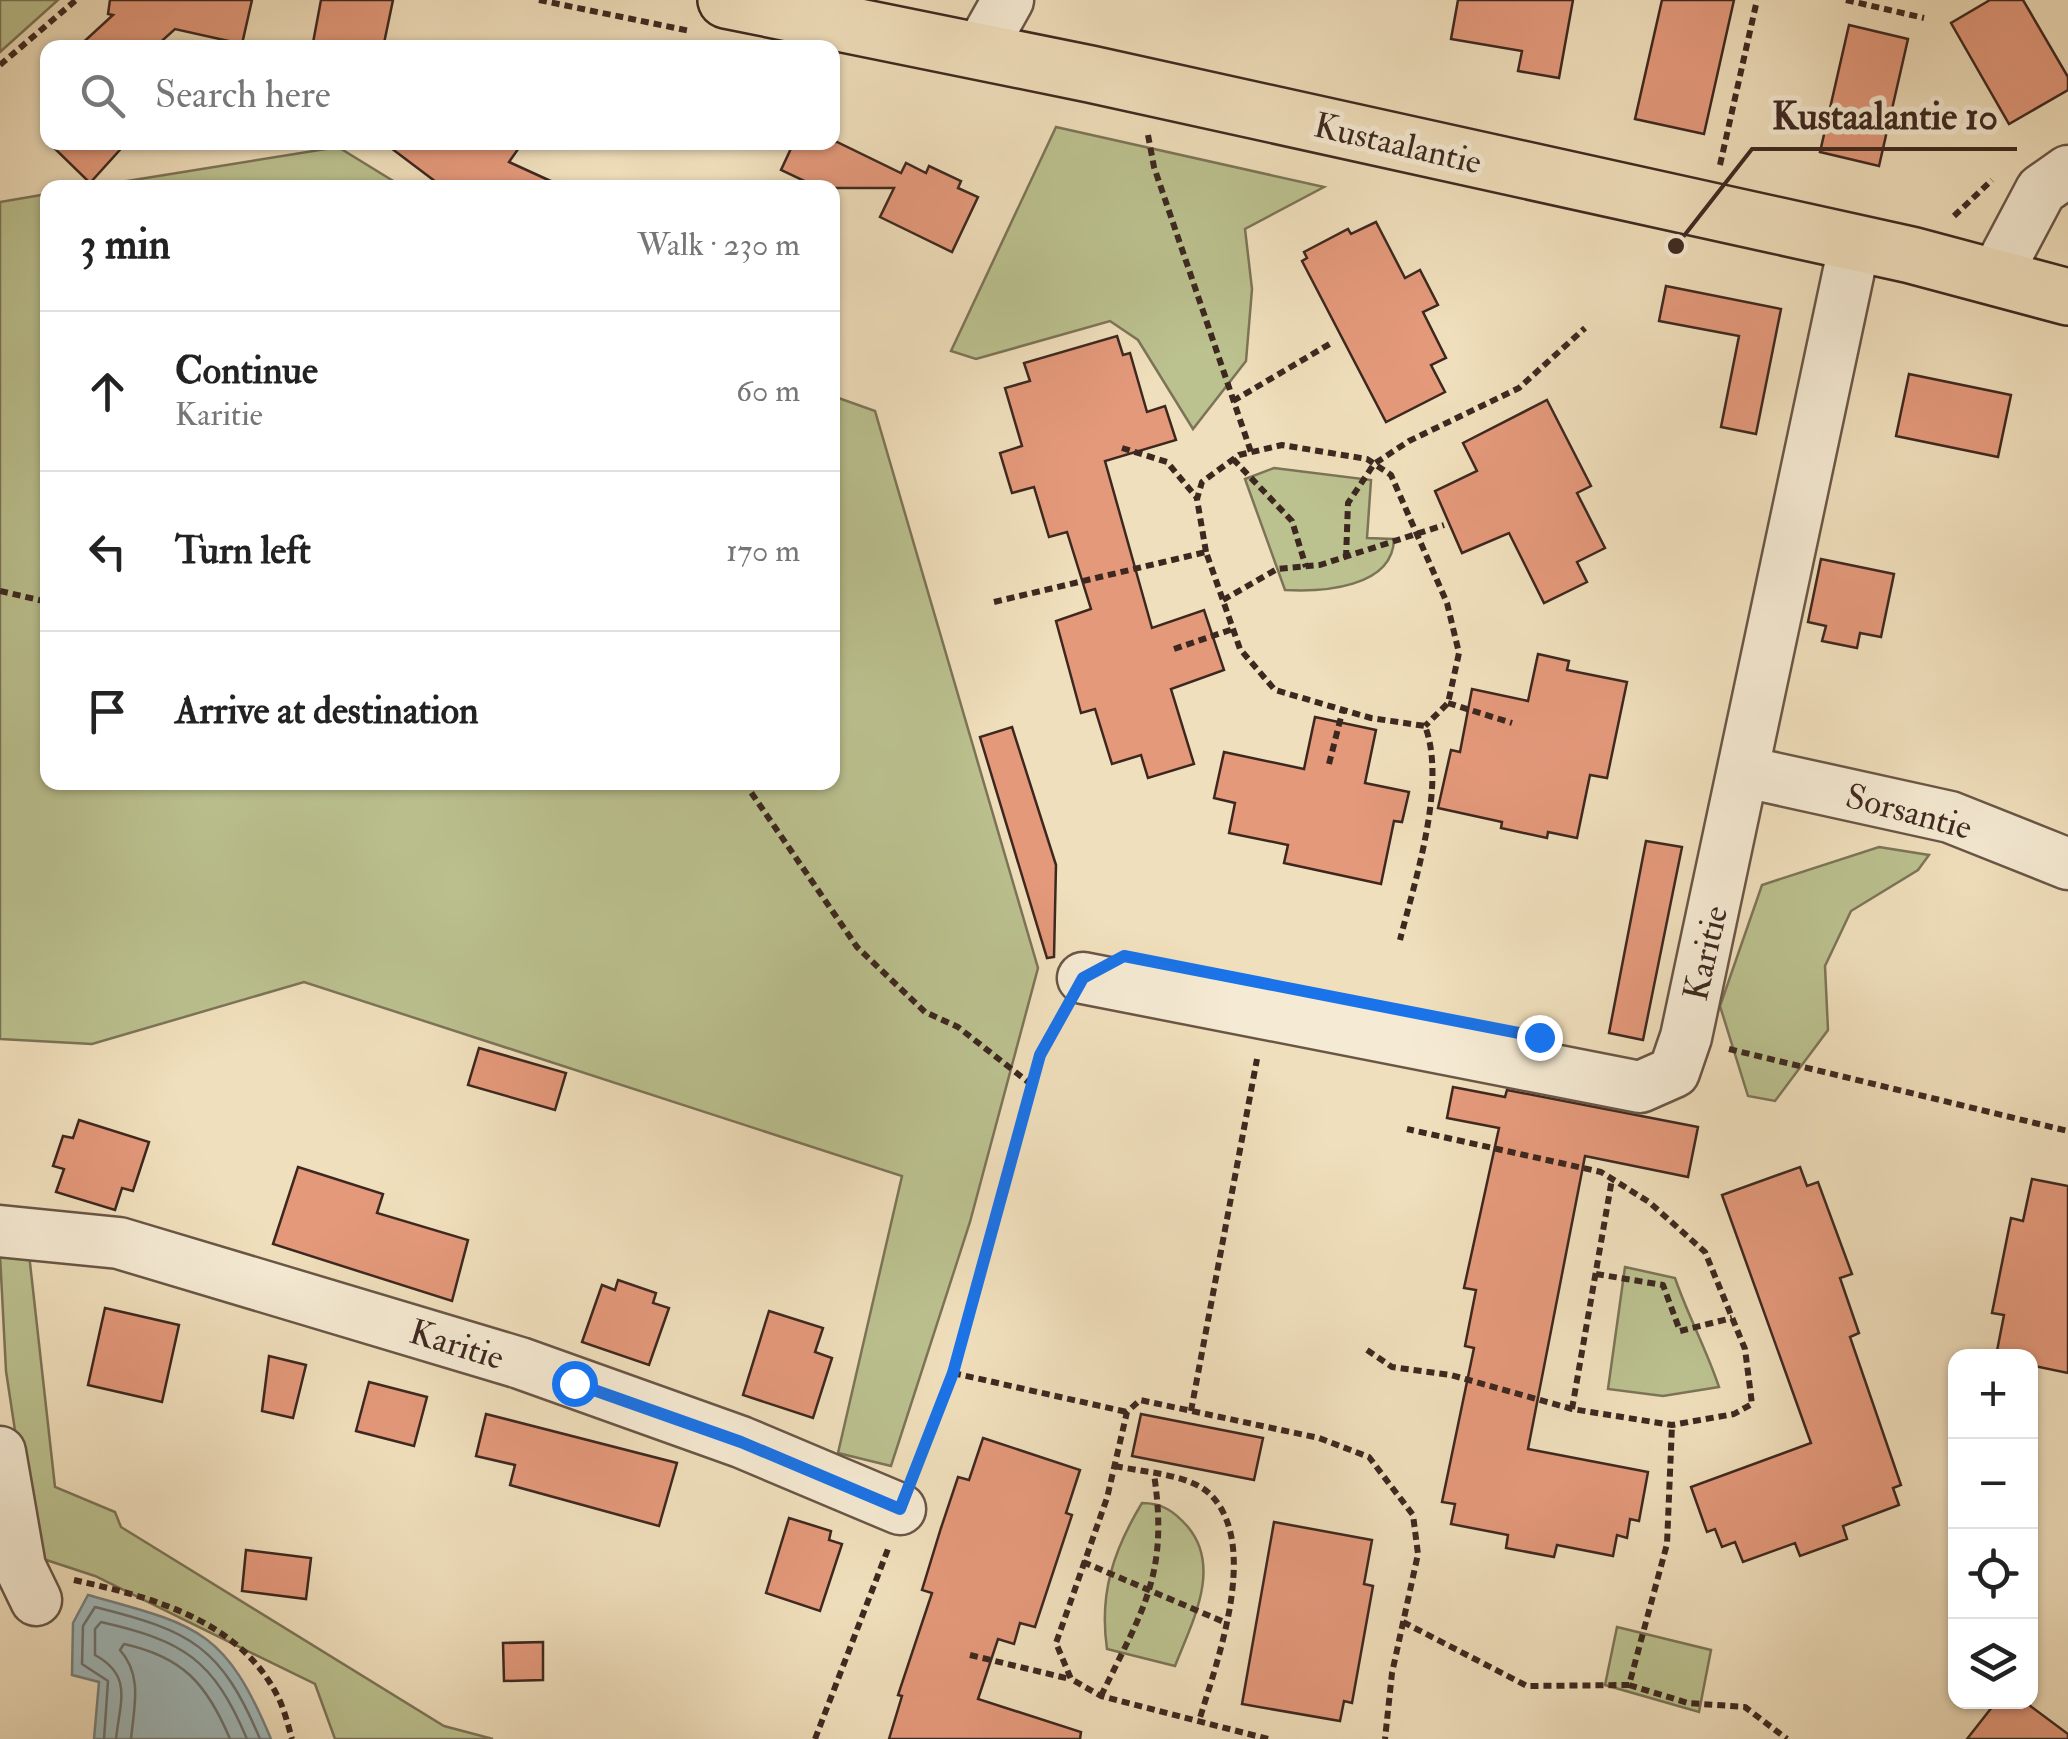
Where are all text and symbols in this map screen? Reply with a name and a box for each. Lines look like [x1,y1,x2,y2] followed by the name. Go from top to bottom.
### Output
[40,40,840,150] search box
[75,68,130,123] icon: search
[155,71,331,119] text: Search here
[1752,81,2017,149] callout: Kustaalantie 10
[1772,93,1998,141] text: Kustaalantie 10
[1310,103,1486,185] street label: Kustaalantie
[80,219,170,271] text: 3 min
[637,225,800,265] text: Walk · 230 m
[175,347,318,395] text: Continue
[80,364,135,419] icon: ahead
[736,371,800,411] text: 60 m
[175,395,263,435] text: Karitie
[80,524,135,579] icon: left
[175,527,311,575] text: Turn left
[726,531,800,571] text: 170 m
[80,684,135,739] icon: arrive
[175,687,479,735] text: Arrive at destination
[1841,774,1977,850] street label: Sorsantie
[1674,901,1738,1005] street label: Karitie
[1517,1015,1563,1061] route end
[404,1310,509,1380] street label: Karitie
[1948,1349,2038,1709] map controls
[1948,1349,2038,1439] button: +
[552,1361,598,1407] route start
[1948,1439,2038,1529] button: −
[1948,1529,2038,1619] button: locate
[1948,1619,2038,1709] button: layers

